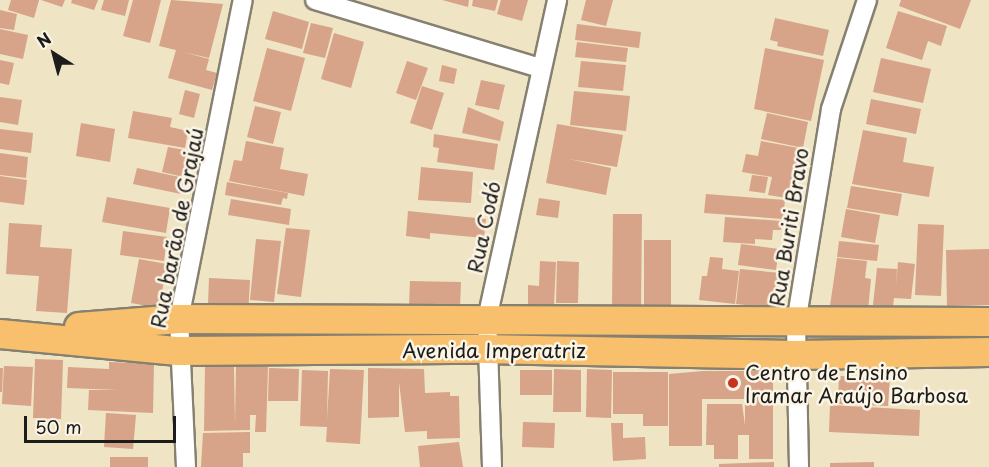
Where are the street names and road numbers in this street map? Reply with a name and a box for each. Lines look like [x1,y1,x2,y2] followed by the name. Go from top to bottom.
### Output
[146,127,208,329] street label: Rua barão de Grajaú
[764,145,814,309] street label: Rua Buriti Bravo
[463,179,505,275] street label: Rua Codó
[402,338,586,362] street label: Avenida Imperatriz

